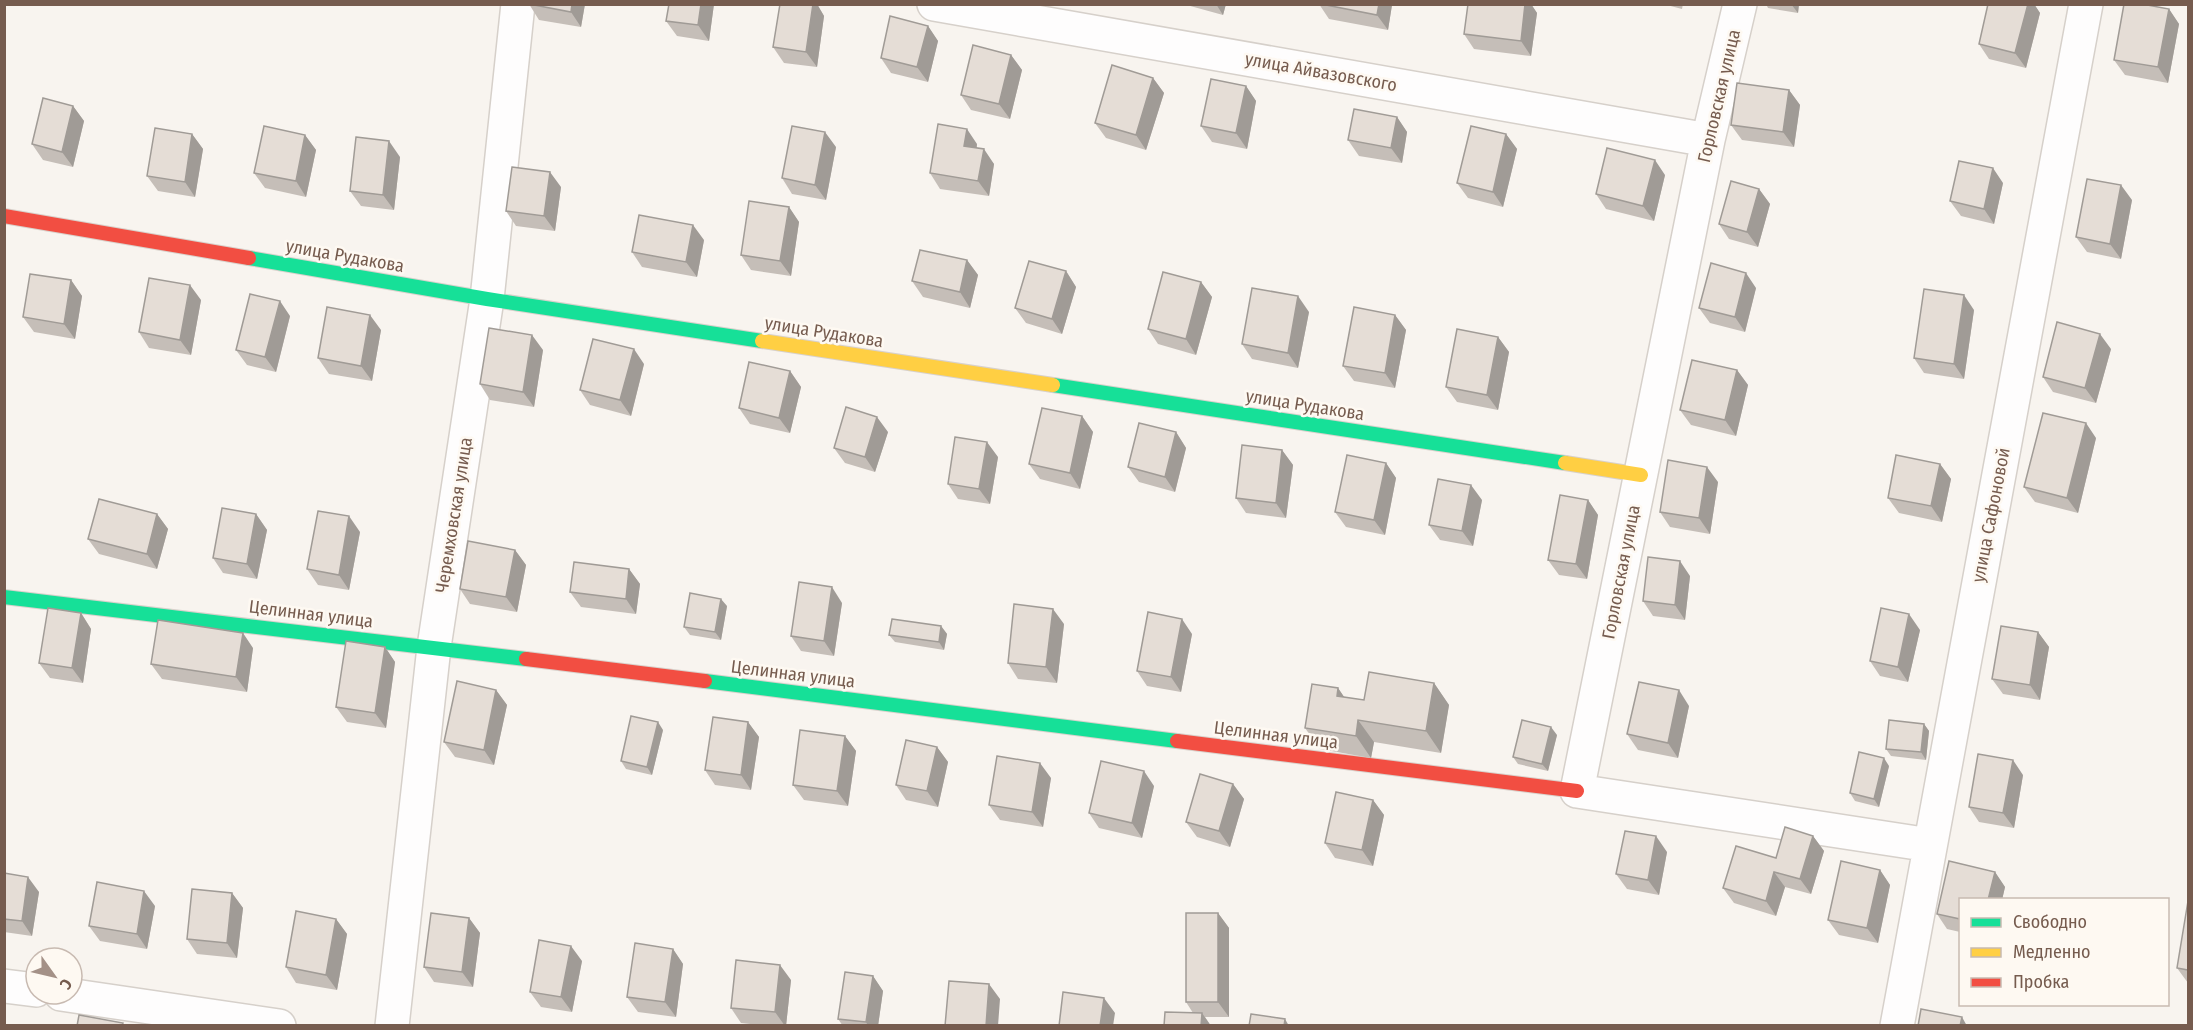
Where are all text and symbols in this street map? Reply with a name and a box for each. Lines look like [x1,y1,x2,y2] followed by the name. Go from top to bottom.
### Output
[1693,27,1745,165] street label: Горловская улица
[1243,48,1399,96] street label: улица Айвазовского
[284,235,406,277] street label: улица Рудакова
[763,312,885,352] street label: улица Рудакова
[1244,385,1366,425] street label: улица Рудакова
[431,435,477,594] street label: Черемховская улица
[1967,446,2015,584] street label: улица Сафоновой
[1597,503,1645,641] street label: Горловская улица
[248,595,374,633] street label: Целинная улица
[730,655,856,693] street label: Целинная улица
[1213,716,1339,754] street label: Целинная улица
[1959,898,2169,1006] legend
[2013,911,2087,933] text: Свободно
[2013,941,2091,963] text: Медленно
[24,946,84,1006] north arrow
[2013,971,2069,993] text: Пробка
[55,975,76,993] text: С

